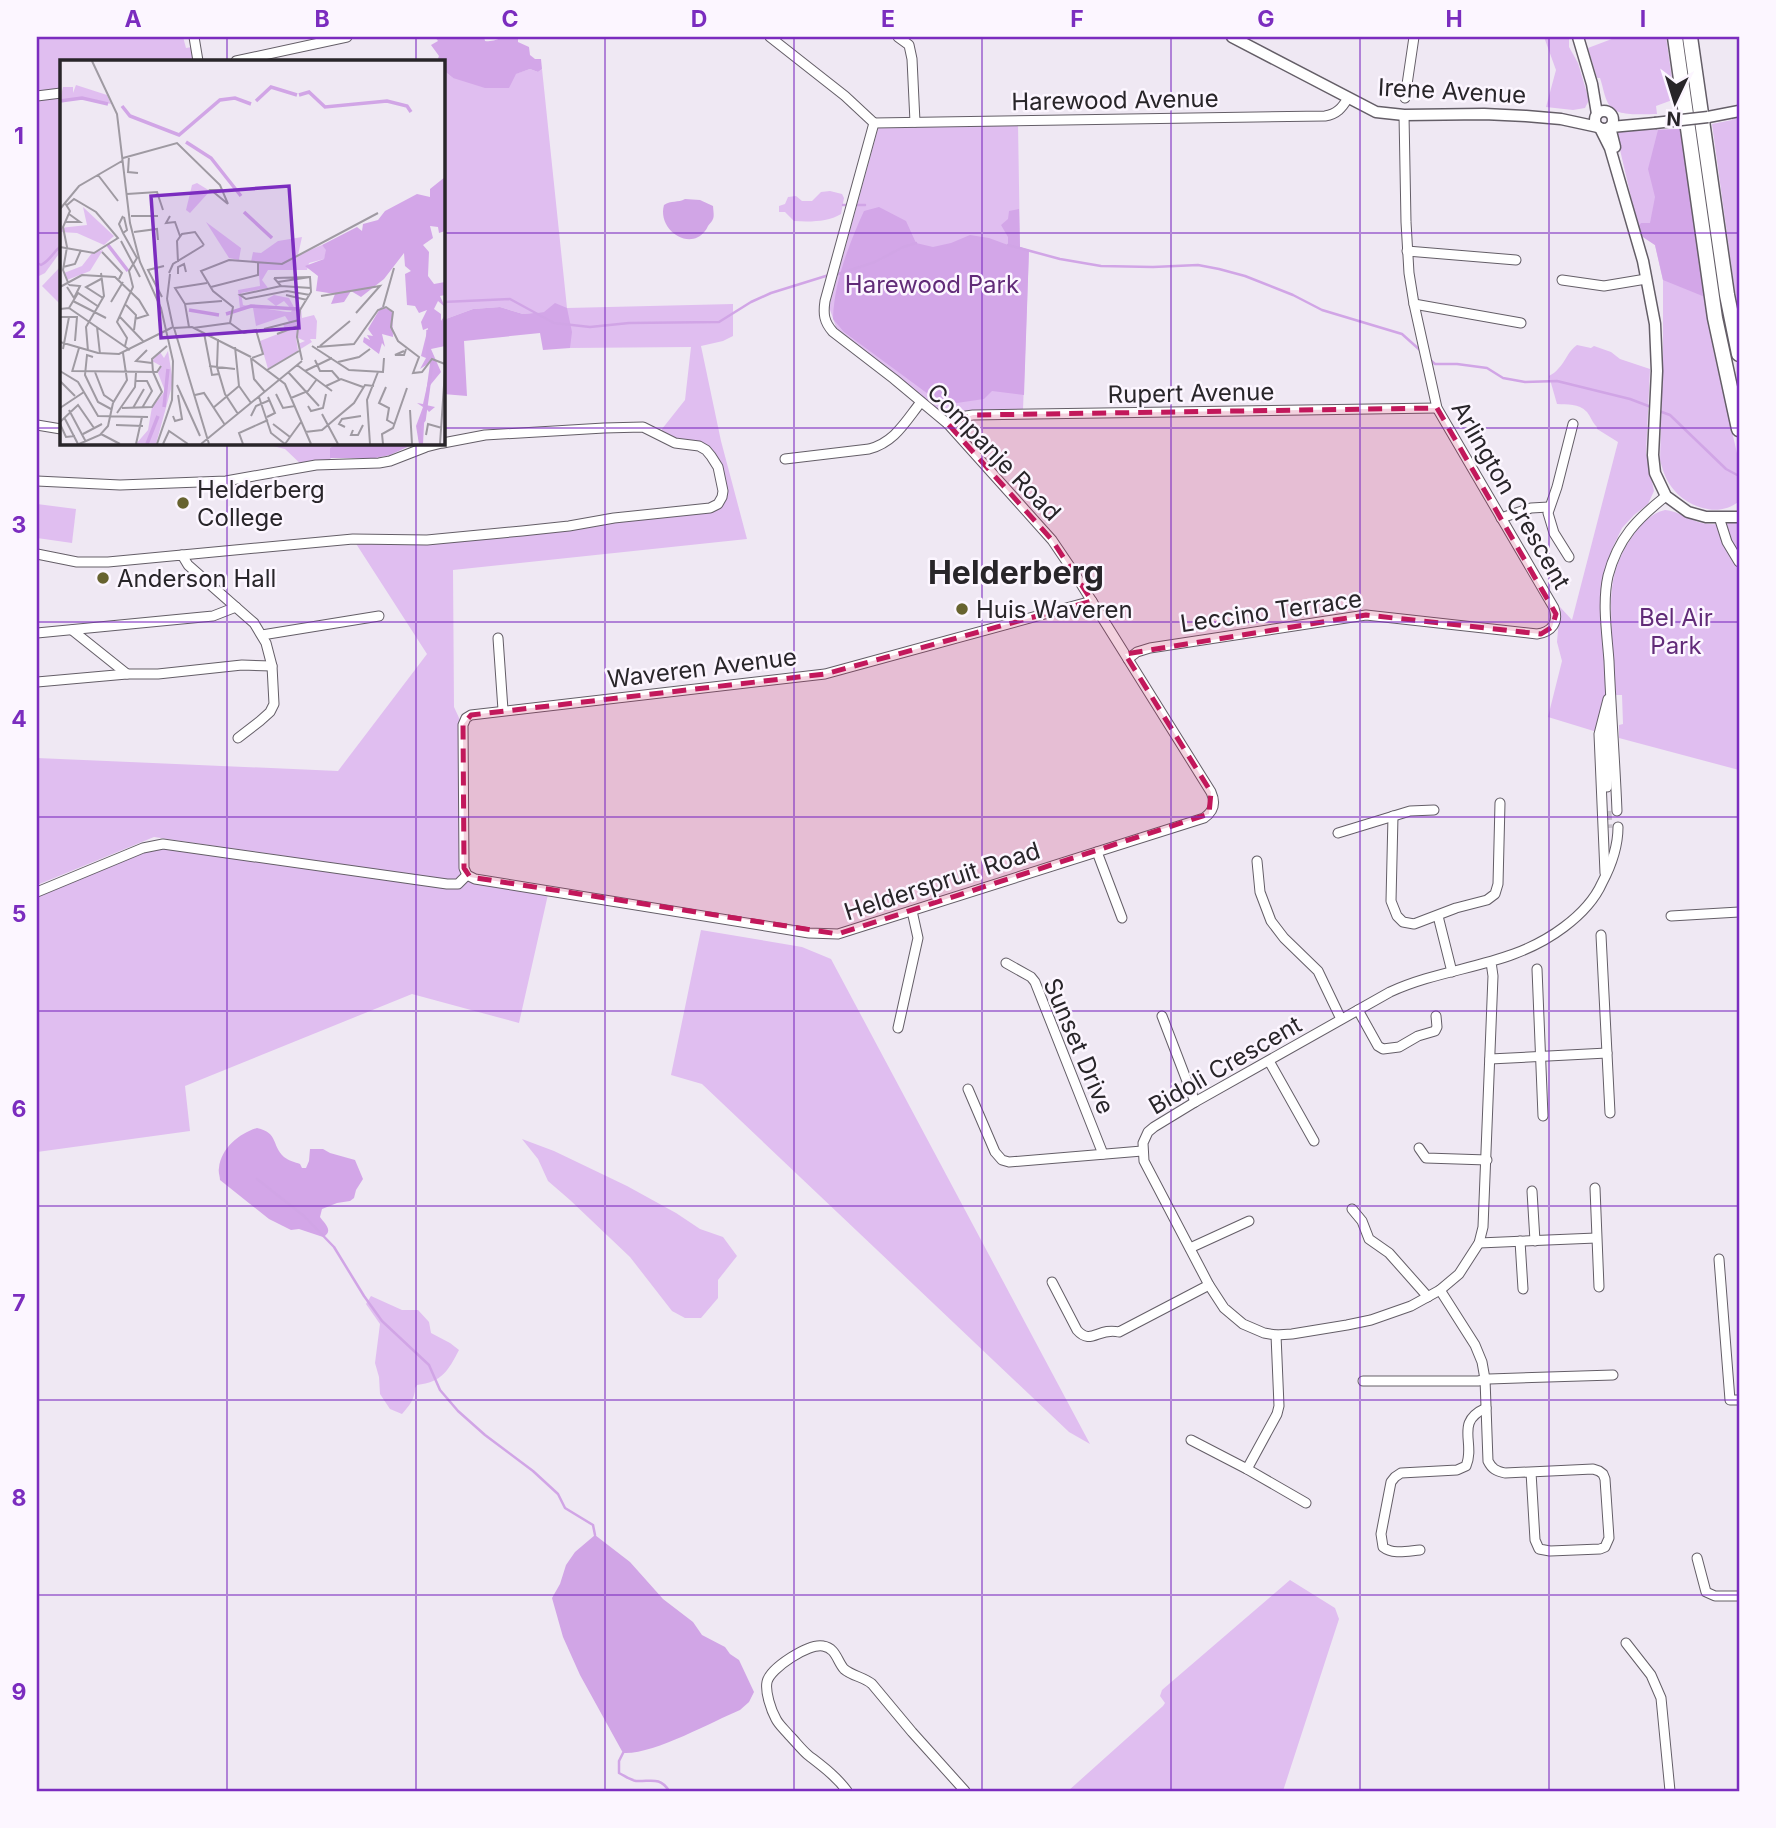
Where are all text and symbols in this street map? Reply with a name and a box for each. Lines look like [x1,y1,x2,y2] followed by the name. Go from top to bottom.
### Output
[124,5,142,33] text: A
[314,5,330,33] text: B
[501,5,519,33] text: C
[691,5,707,33] text: D
[881,5,895,33] text: E
[1070,5,1084,33] text: F
[1257,5,1275,33] text: G
[1445,5,1463,33] text: H
[1640,5,1646,33] text: I
[60,60,444,444] inset map
[1640,66,1710,136] north arrow
[1377,73,1527,109] street label: Irene Avenue
[1011,84,1219,116] street label: Harewood Avenue
[1666,106,1682,130] text: N
[14,122,24,150] text: 1
[845,270,1019,299] park label: Harewood Park
[12,316,26,344] text: 2
[921,377,1067,527] street label: Companje Road
[1107,377,1275,409] street label: Rupert Avenue
[1445,396,1577,594] street label: Arlington Crescent
[197,475,325,532] place label: Helderberg College
[175,495,191,511] marker: Helderberg College
[12,511,26,539] text: 3
[928,553,1104,592] district label: Helderberg
[117,564,276,593] place label: Anderson Hall
[95,570,111,586] marker: Anderson Hall
[1178,584,1364,638] street label: Leccino Terrace
[976,595,1133,624] place label: Huis Waveren
[954,601,970,617] marker: Huis Waveren
[1639,603,1713,660] park label: Bel Air Park
[606,642,798,694] street label: Waveren Avenue
[11,705,27,733] text: 4
[840,836,1044,926] street label: Helderspruit Road
[12,900,26,928] text: 5
[1037,974,1121,1118] street label: Sunset Drive
[1143,1009,1307,1120] street label: Bidoli Crescent
[12,1095,26,1123] text: 6
[12,1289,26,1317] text: 7
[12,1484,26,1512] text: 8
[12,1678,26,1706] text: 9

